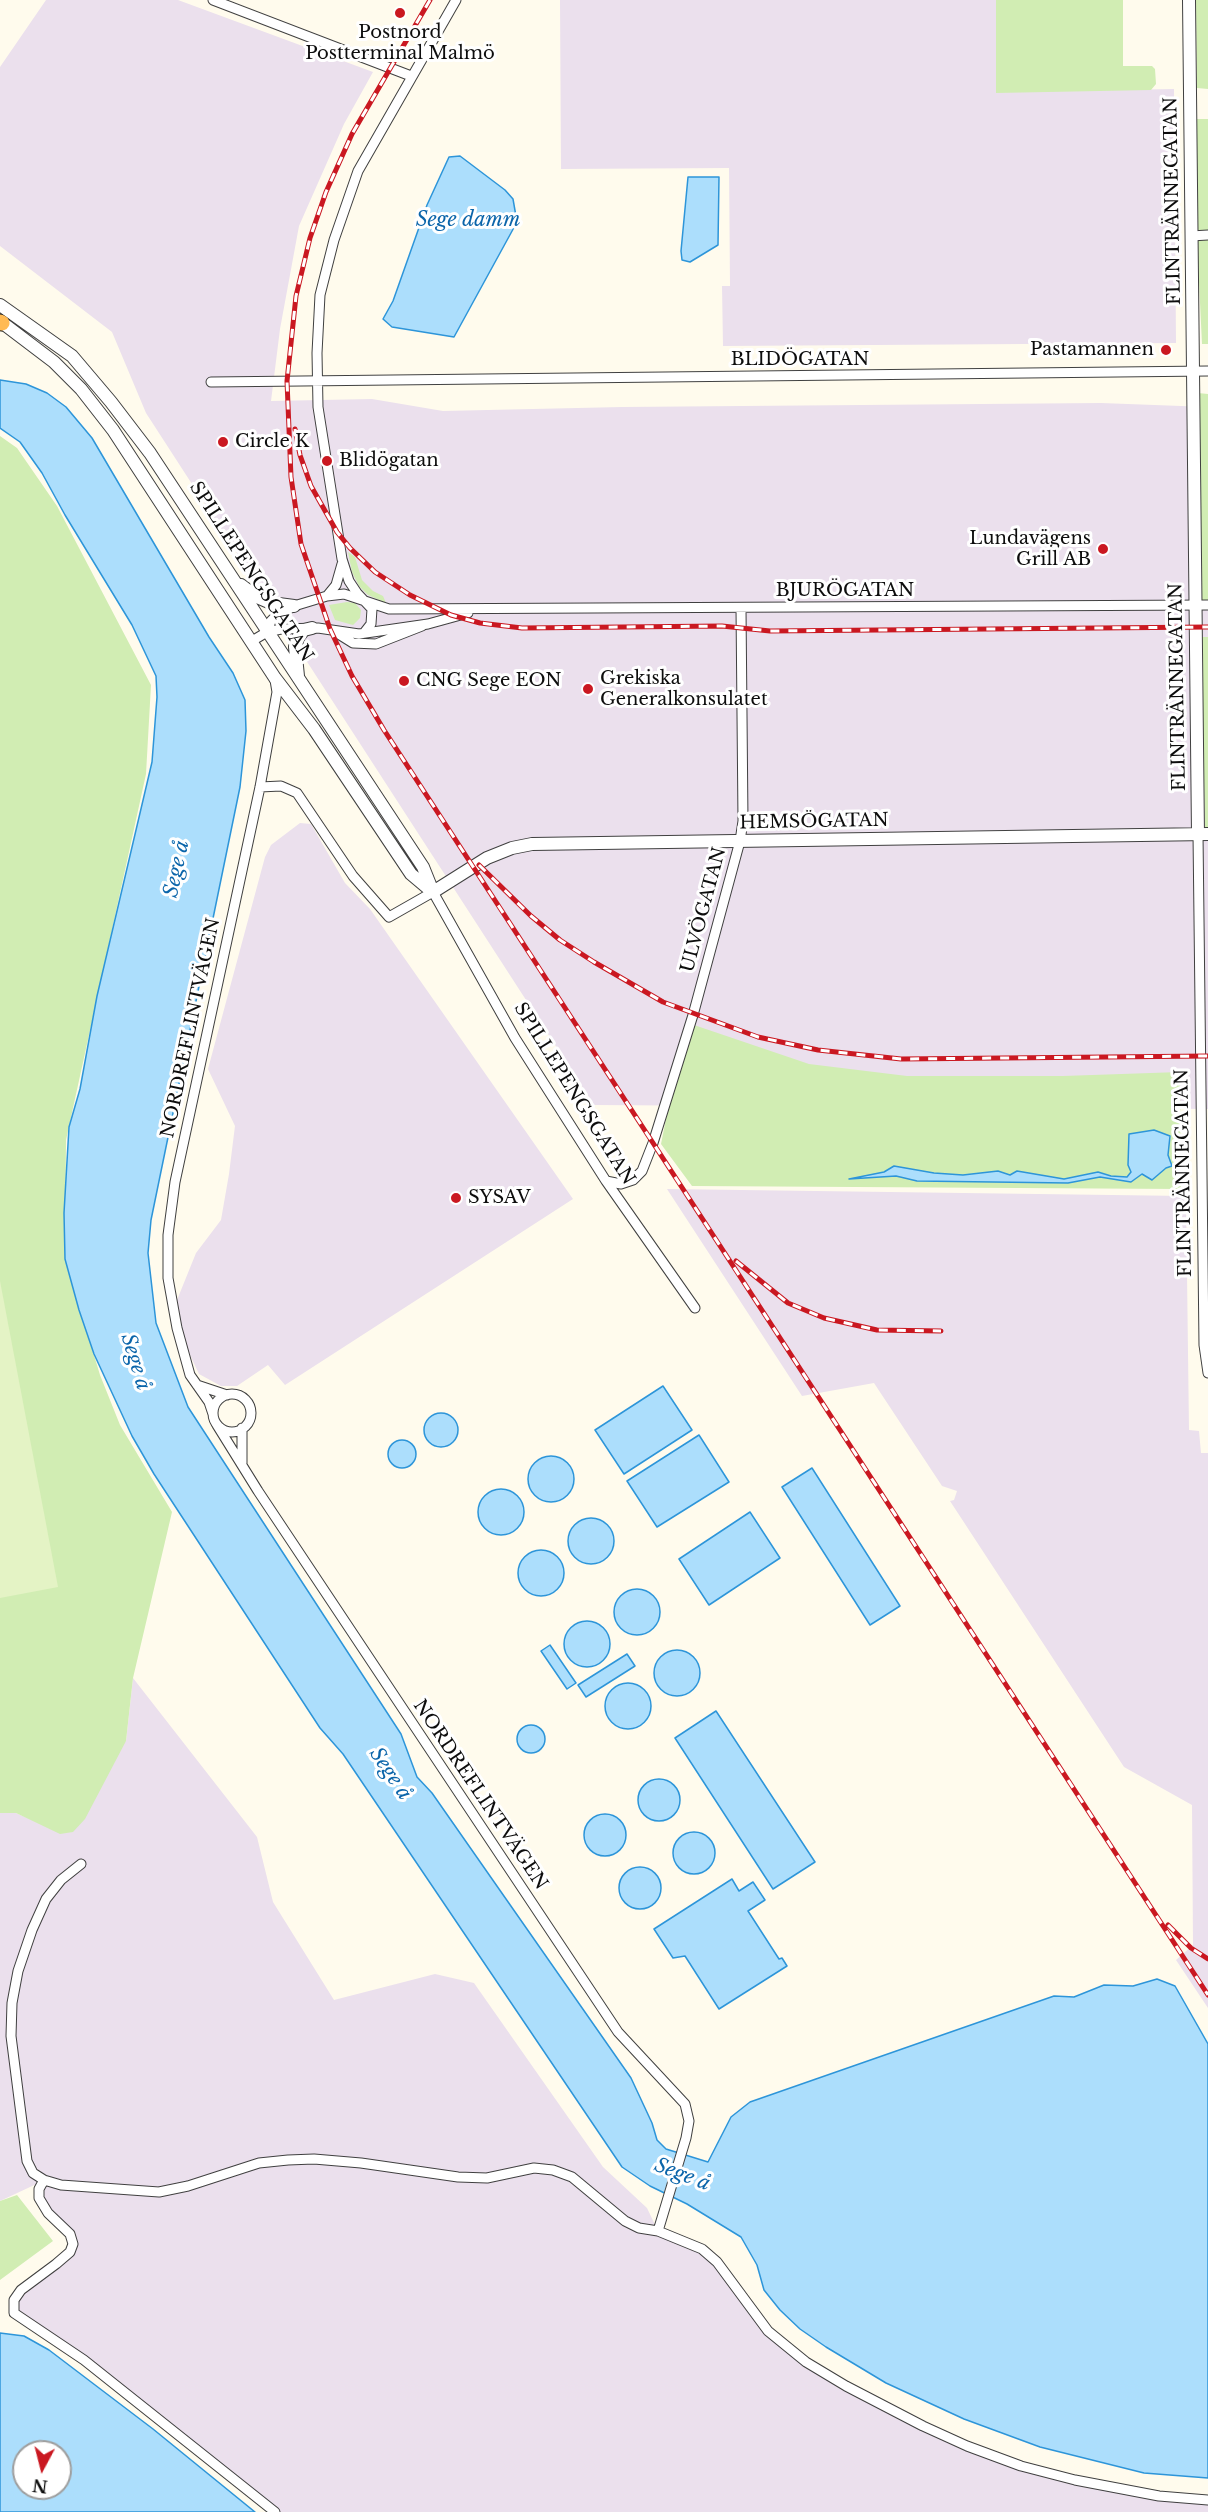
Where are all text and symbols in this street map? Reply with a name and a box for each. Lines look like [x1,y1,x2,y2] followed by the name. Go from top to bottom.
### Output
[393,6,407,20] marker: Postnord Postterminal Malmö
[305,22,495,64] place label: Postnord Postterminal Malmö
[1160,97,1186,305] street label: FLINTRÄNNEGATAN
[416,208,520,232] water label: Sege damm
[1030,339,1154,361] place label: Pastamannen
[1159,343,1173,357] marker: Pastamannen
[731,349,869,371] street label: BLIDÖGATAN
[235,431,309,453] place label: Circle K
[216,435,230,449] marker: Circle K
[339,450,439,472] place label: Blidögatan
[320,454,334,468] marker: Blidögatan
[185,478,317,666] street label: SPILLEPENGSGATAN
[969,528,1091,570] place label: Lundavägens Grill AB
[1096,542,1110,556] marker: Lundavägens Grill AB
[776,580,914,602] street label: BJURÖGATAN
[1165,583,1191,791] street label: FLINTRÄNNEGATAN
[600,668,768,710] place label: Grekiska Generalkonsulatet
[416,670,561,692] place label: CNG Sege EON
[397,674,411,688] marker: CNG Sege EON
[581,682,595,696] marker: Grekiska Generalkonsulatet
[739,810,889,834] street label: HEMSÖGATAN
[159,838,195,900] water label: Sege å
[677,845,731,975] street label: ULVÖGATAN
[157,916,225,1140] street label: NORDREFLINTVÄGEN
[509,999,639,1189] street label: SPILLEPENGSGATAN
[1171,1069,1197,1277] street label: FLINTRÄNNEGATAN
[468,1187,530,1209] place label: SYSAV
[449,1191,463,1205] marker: SYSAV
[115,1331,155,1393] water label: Sege å
[408,1696,552,1894] street label: NORDREFLINTVÄGEN
[364,1743,416,1805] water label: Sege å
[651,2153,713,2197] water label: Sege å
[12,2440,72,2500] north arrow
[31,2475,49,2497] text: N

